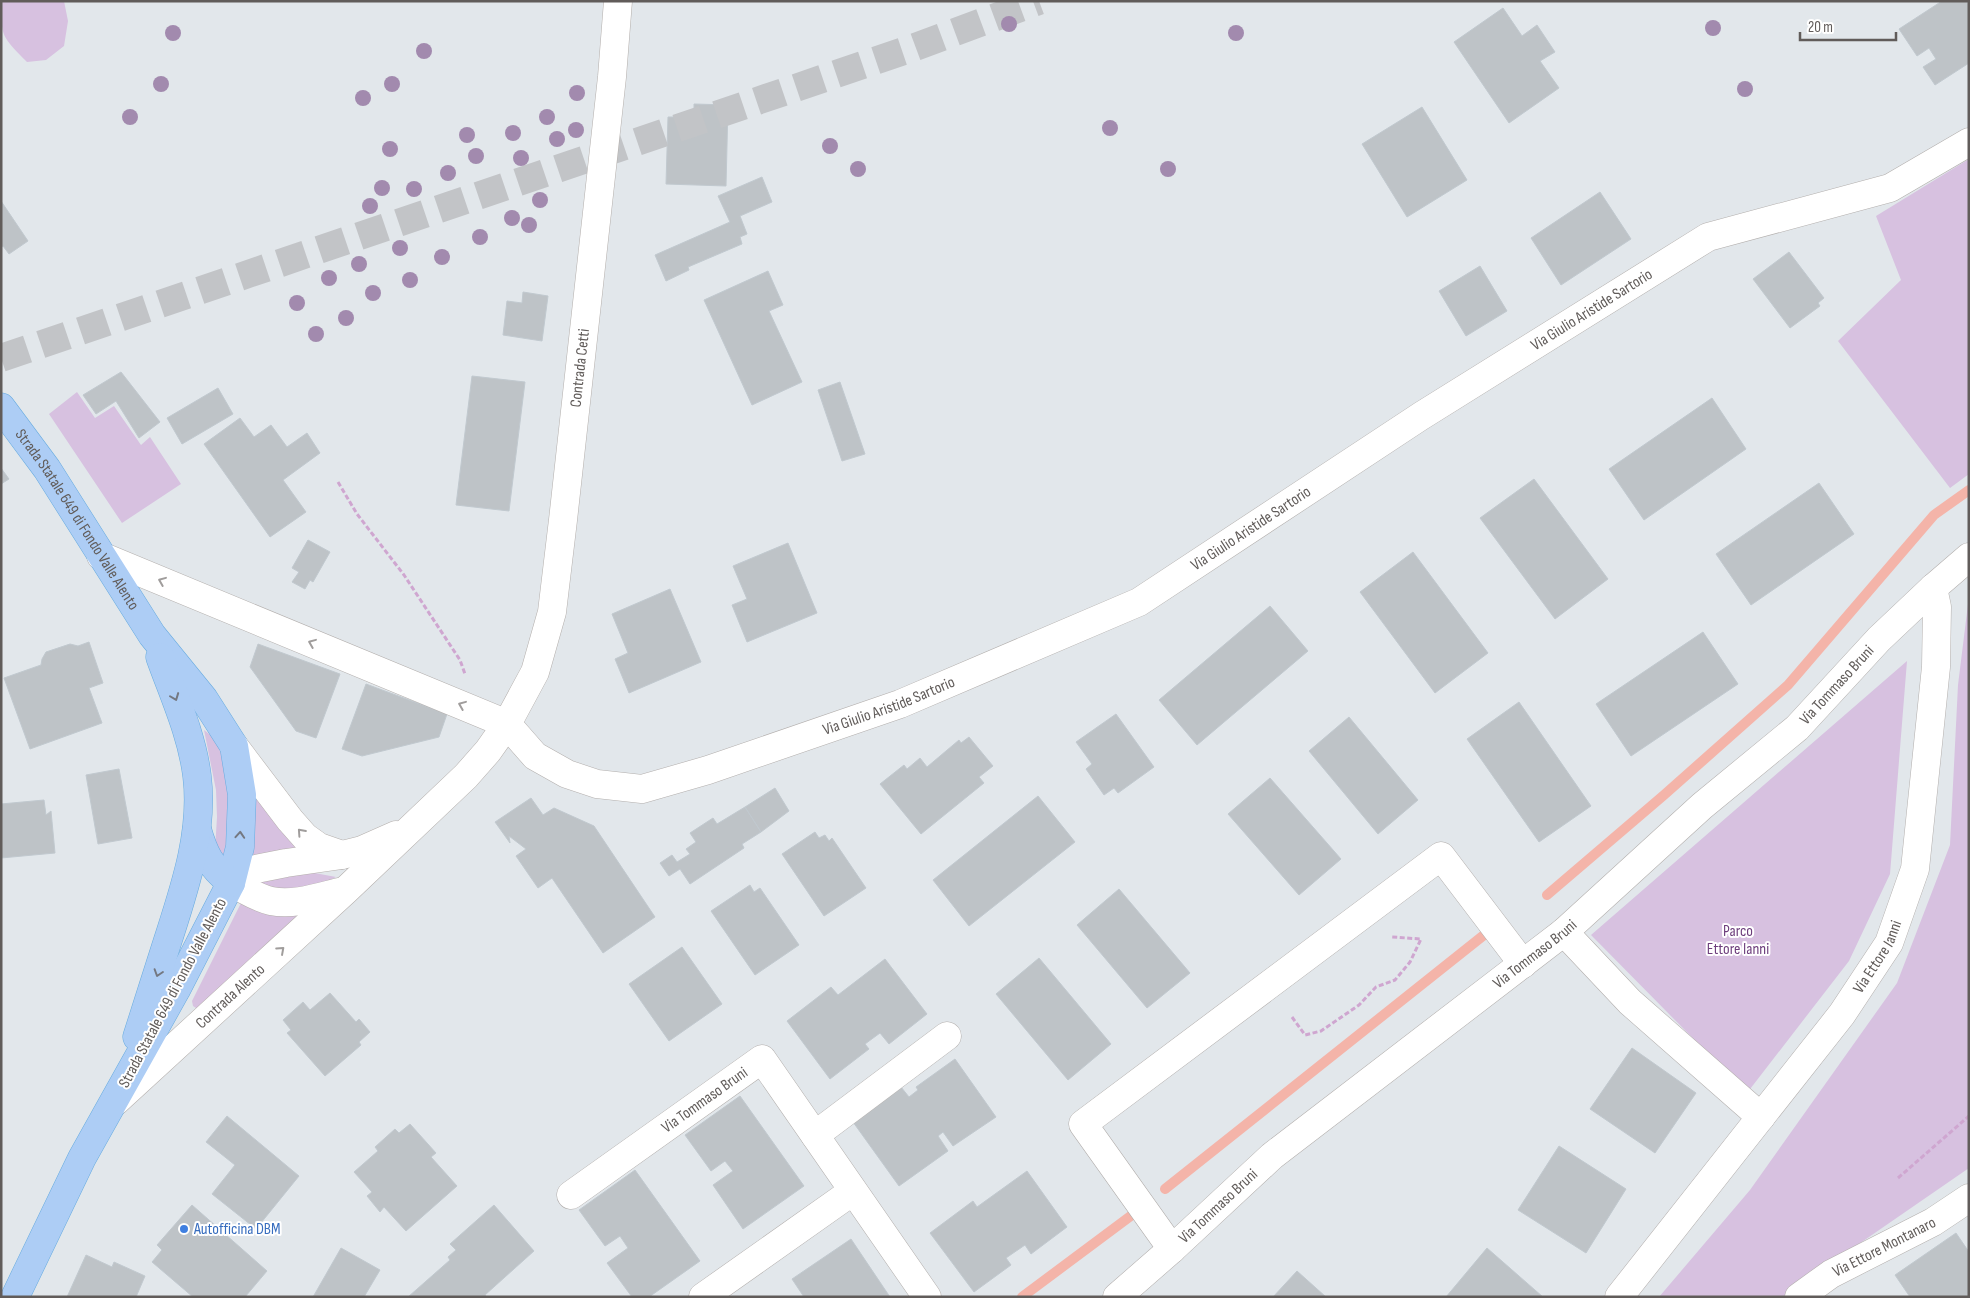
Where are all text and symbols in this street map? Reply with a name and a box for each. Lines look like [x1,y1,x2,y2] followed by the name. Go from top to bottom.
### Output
[1800,10,1896,42] scale bar
[1808,18,1833,37] text: 20 m
[1527,265,1656,355] street label: Via Giulio Aristide Sartorio
[566,328,594,408] street label: Contrada Cetti
[11,425,143,613] street label: Strada Statale 649 di Fondo Valle Alento
[1187,482,1314,575] street label: Via Giulio Aristide Sartorio
[158,577,167,588] one-way arrow
[308,639,317,650] one-way arrow
[1796,641,1878,728] street label: Via Tommaso Bruni
[820,672,958,739] street label: Via Giulio Aristide Sartorio
[169,692,179,700] one-way arrow
[458,701,467,712] one-way arrow
[298,828,307,837] one-way arrow
[235,831,246,839] one-way arrow
[115,895,231,1091] street label: Strada Statale 649 di Fondo Valle Alento
[1489,916,1581,993] street label: Via Tommaso Bruni
[1849,918,1906,997] street label: Via Ettore Ianni
[1707,922,1769,959] park label: Parco Ettore Ianni
[275,947,284,956] one-way arrow
[192,960,269,1033] street label: Contrada Alento
[153,968,163,976] one-way arrow
[658,1063,751,1137] street label: Via Tommaso Bruni
[1175,1165,1262,1247] street label: Via Tommaso Bruni
[1829,1213,1939,1281] street label: Via Ettore Montanaro
[193,1220,280,1239] place label: Autofficina DBM
[178,1223,190,1235] marker: Autofficina DBM

